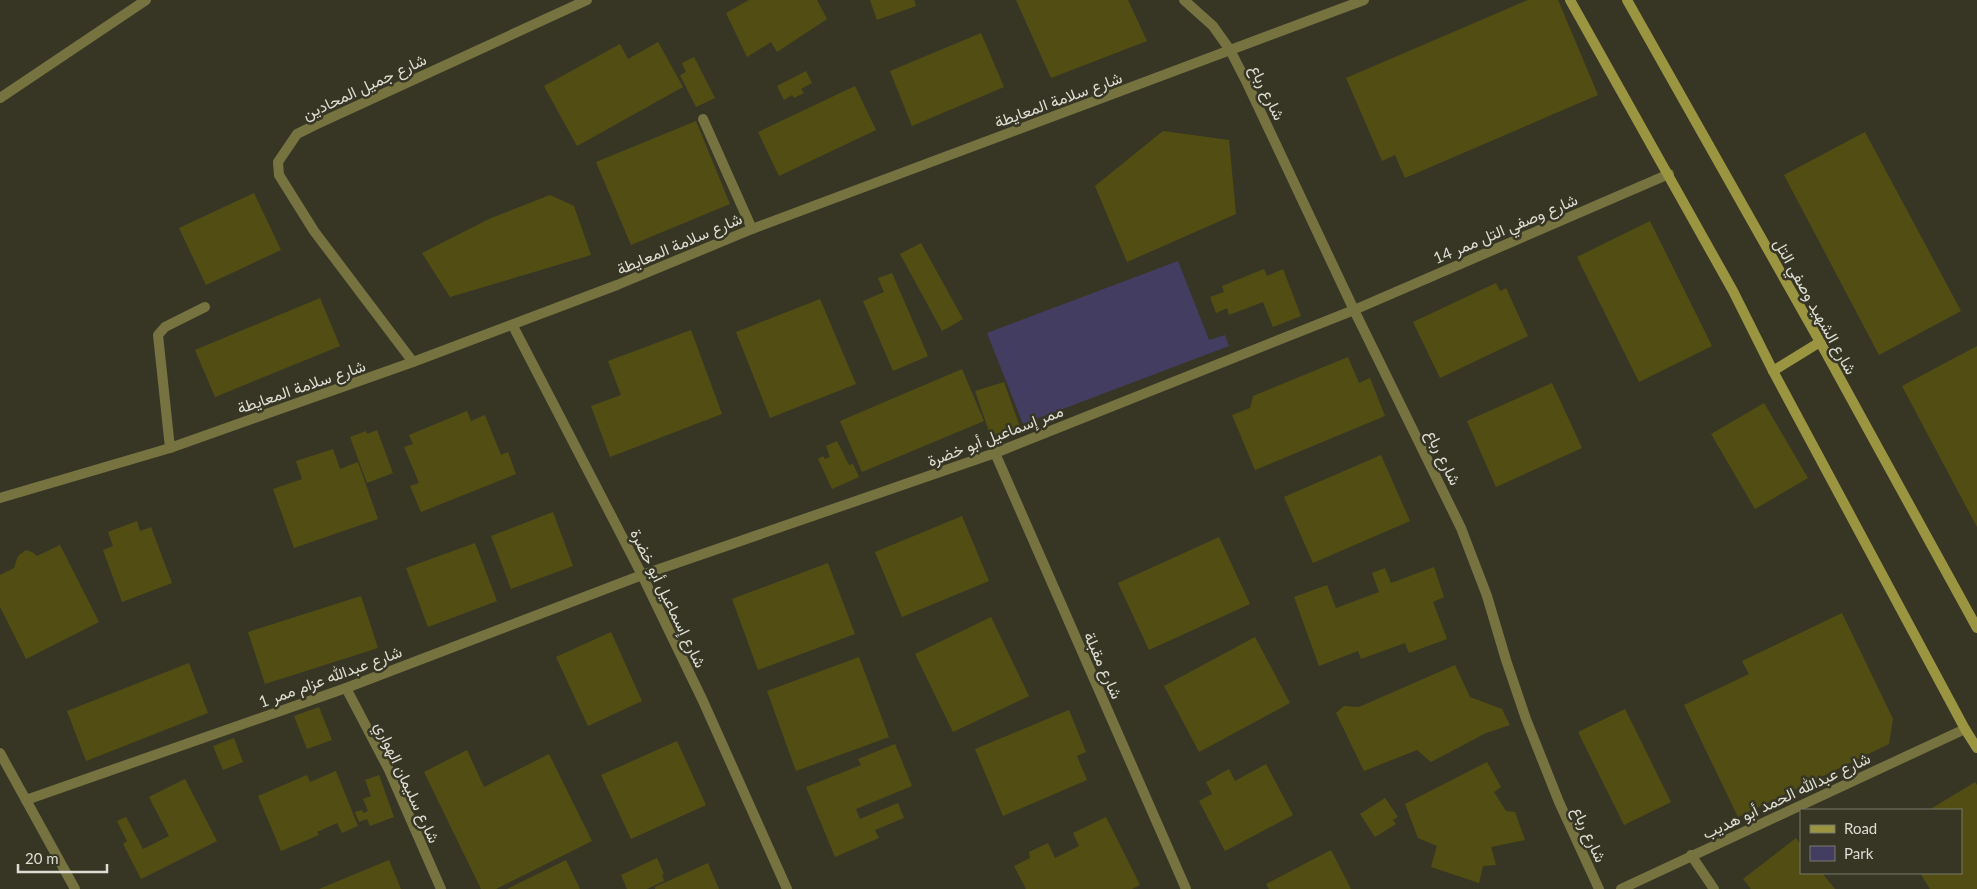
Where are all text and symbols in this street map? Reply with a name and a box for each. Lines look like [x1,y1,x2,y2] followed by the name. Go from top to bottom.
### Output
[299,49,430,126] street label: شارع جميل المحادين
[1244,61,1290,124] street label: شارع رباع
[992,67,1125,134] street label: شارع سلامة المعايطة
[1430,189,1582,272] street label: شارع وصفي التل ممر 14
[613,208,746,281] street label: شارع سلامة المعايطة
[1766,235,1861,380] street label: شارع الشهيد وصفي التل
[234,355,369,420] street label: شارع سلامة المعايطة
[925,400,1066,471] street label: ممر إسماعيل أبو خضرة
[1420,426,1466,489] street label: شارع رباع
[624,526,711,672] street label: شارع إسماعيل أبو خضرة
[1078,628,1127,703] street label: شارع مقبلة
[256,641,405,714] street label: شارع عبدالله عزام ممر 1
[367,718,444,848] street label: شارع سليمان الهواري
[1699,748,1874,845] street label: شارع عبدالله الحمد أبو هديب
[1566,803,1611,866] street label: شارع رباع
[1800,809,1962,874] legend
[1844,819,1877,837] text: Road
[18,842,106,874] scale bar
[1844,844,1874,862] text: Park
[25,849,59,867] text: 20 m

